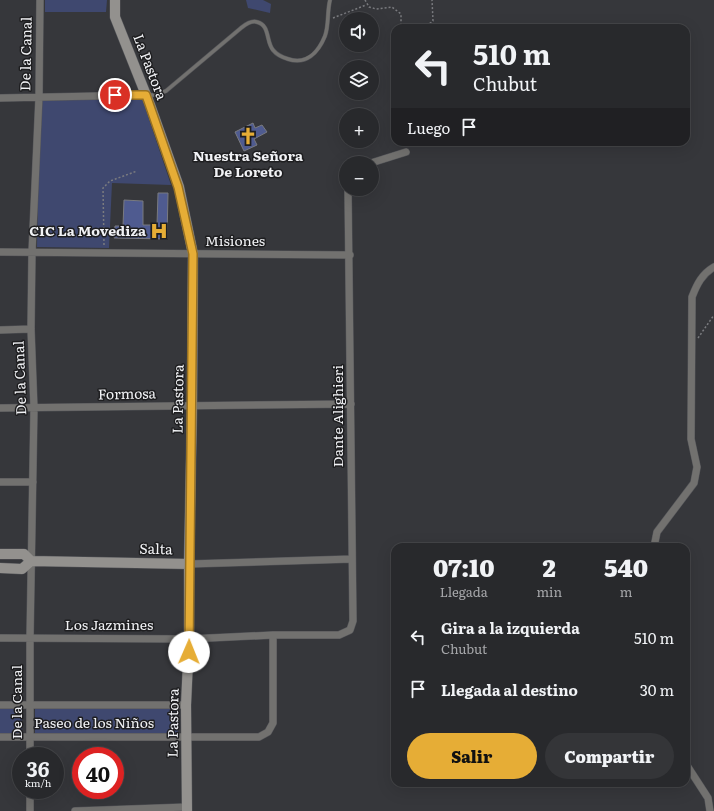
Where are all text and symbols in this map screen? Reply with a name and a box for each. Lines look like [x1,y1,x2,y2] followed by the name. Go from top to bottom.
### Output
[339,12,379,196] map controls
[339,12,379,52] button: sound
[14,16,36,91] street label: De la Canal
[129,31,173,103] street label: La Pastora
[473,32,551,74] text: 510 m
[407,40,459,92] icon: left
[339,60,379,100] button: layers
[473,70,537,97] text: Chubut
[98,78,132,112] pin
[104,84,126,106] icon: arrive
[339,108,379,148] button: +
[407,116,450,139] text: Luego
[458,116,480,138] icon: arrive
[238,126,258,146] church icon: Nuestra Señora De Loreto
[193,145,304,181] place label: Nuestra Señora De Loreto
[339,156,379,196] button: −
[29,220,147,240] place label: CIC La Movediza
[149,221,169,241] hospital icon: CIC La Movediza
[205,230,265,250] street label: Misiones
[8,340,30,416] street label: De la Canal
[166,364,188,434] street label: La Pastora
[327,365,347,467] street label: Dante Alighieri
[98,382,157,404] street label: Formosa
[139,538,173,558] street label: Salta
[433,549,494,584] text: 07:10
[543,549,556,584] text: 2
[604,549,648,584] text: 540
[440,582,488,601] text: Llegada
[536,582,562,601] text: min
[620,582,632,601] text: m
[65,614,153,634] street label: Los Jazmines
[441,616,580,639] text: Gira a la izquierda
[407,626,429,648] icon: left
[634,626,674,649] text: 510 m
[168,631,210,673] position arrow
[441,639,487,658] text: Chubut
[6,665,26,739] street label: De la Canal
[407,678,429,700] icon: arrive
[441,678,578,701] text: Llegada al destino
[640,678,674,701] text: 30 m
[161,688,183,758] street label: La Pastora
[34,712,154,732] street label: Paseo de los Niños
[407,733,537,779] button: Salir
[545,733,674,779] button: Compartir
[72,747,124,799] speed limit sign: 40
[27,753,49,783] text: 36
[25,775,51,790] text: km/h

